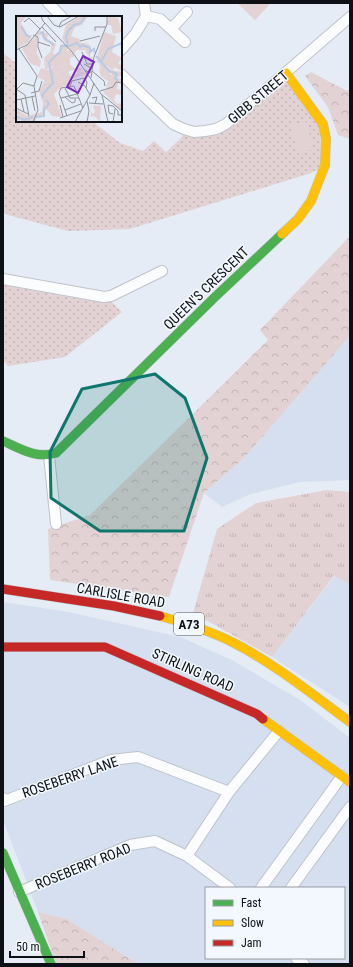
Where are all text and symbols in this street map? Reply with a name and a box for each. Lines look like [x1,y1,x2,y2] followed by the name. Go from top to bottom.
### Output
[16,16,122,122] inset map
[225,67,291,127] street label: GIBB STREET
[160,243,252,333] street label: QUEEN'S CRESCENT
[76,579,166,611] street label: CARLISLE ROAD
[174,613,204,635] road number: A73
[150,645,236,695] street label: STIRLING ROAD
[20,753,120,801] street label: ROSEBERRY LANE
[33,840,133,892] street label: ROSEBERRY ROAD
[205,887,345,959] legend
[241,896,262,910] text: Fast
[241,916,264,930] text: Slow
[10,933,84,959] scale bar
[241,936,262,950] text: Jam
[16,940,40,954] text: 50 m

